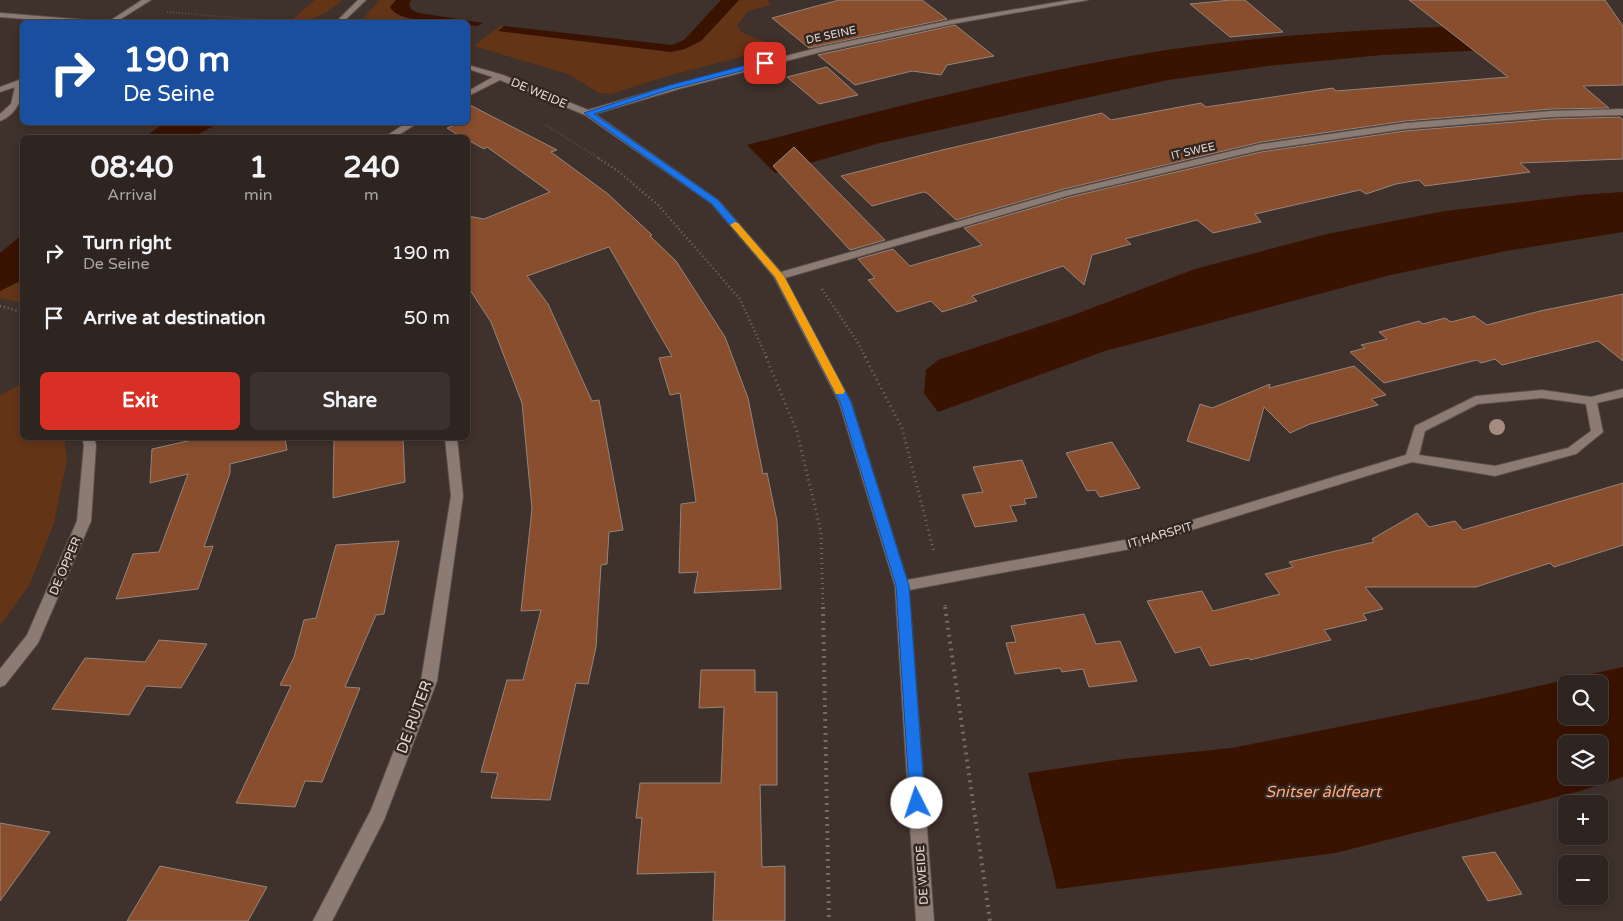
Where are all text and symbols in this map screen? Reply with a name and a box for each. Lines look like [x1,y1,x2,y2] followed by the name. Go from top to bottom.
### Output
[805,23,857,47] street label: DE SEINE
[123,39,230,81] text: 190 m
[40,40,105,105] icon: right
[744,42,786,84] pin
[751,49,779,77] icon: arrive
[509,75,570,111] street label: DE WEIDE
[123,81,215,107] text: De Seine
[1170,140,1216,162] street label: IT SWEE
[90,149,174,186] text: 08:40
[249,149,268,186] text: 1
[343,149,400,186] text: 240
[107,185,157,205] text: Arrival
[244,185,273,205] text: min
[364,185,379,205] text: m
[83,232,171,254] text: Turn right
[40,239,68,267] icon: right
[392,242,450,264] text: 190 m
[83,254,150,274] text: De Seine
[40,304,68,332] icon: arrive
[83,307,266,329] text: Arrive at destination
[404,307,450,329] text: 50 m
[40,372,240,430] button: Exit
[250,372,450,430] button: Share
[1126,519,1195,551] street label: IT HARSPIT
[46,535,84,597] street label: DE OPPER
[1558,675,1608,905] map controls
[1558,675,1608,725] button: search
[393,678,435,756] street label: DE RUTER
[1558,735,1608,785] button: layers
[890,776,942,828] position arrow
[1265,782,1383,802] water label: Snitser âldfeart
[1558,795,1608,845] button: +
[913,844,931,905] street label: DE WEIDE
[1558,855,1608,905] button: −

